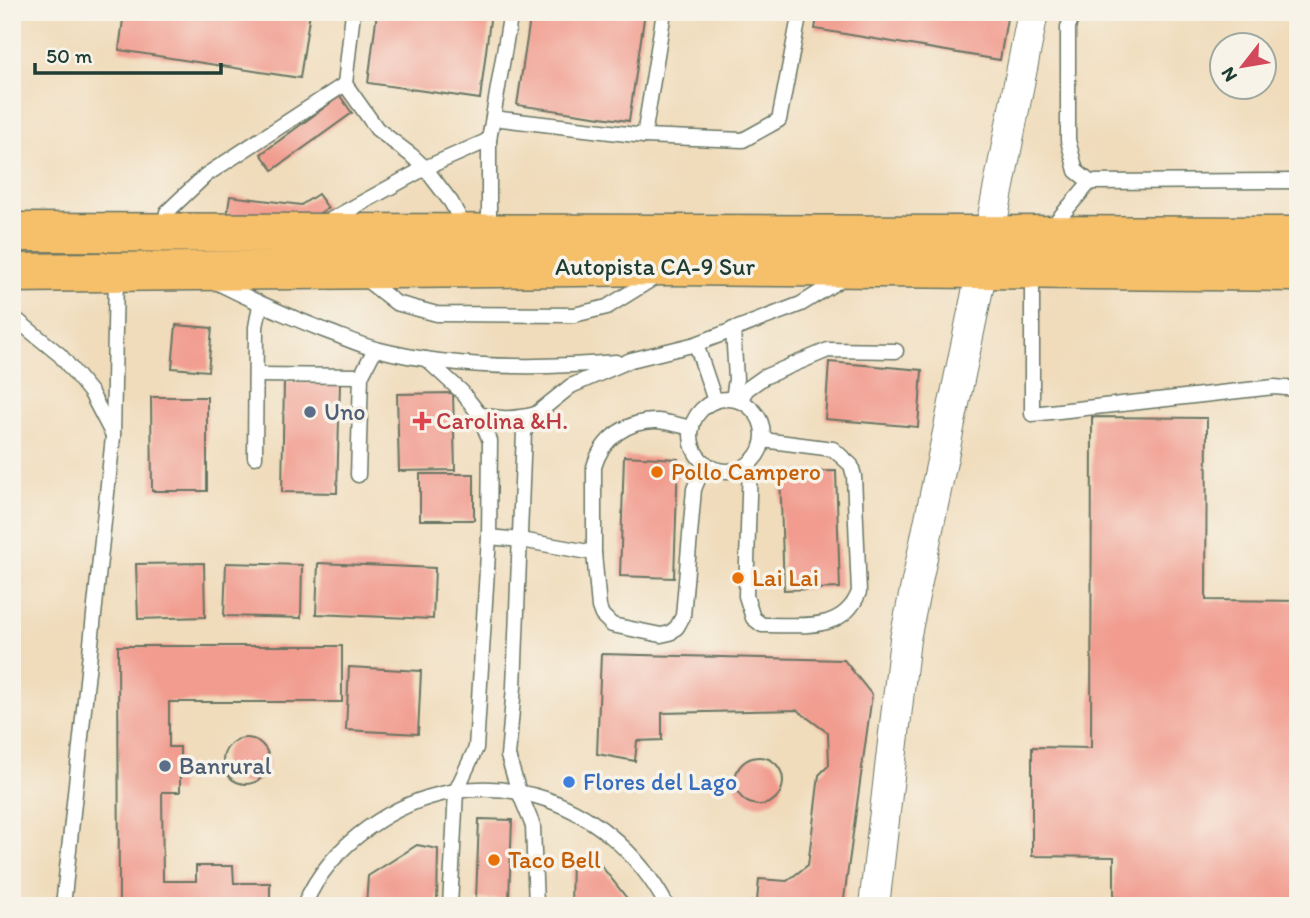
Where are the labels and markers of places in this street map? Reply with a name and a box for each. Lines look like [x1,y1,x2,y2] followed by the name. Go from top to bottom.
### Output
[324,397,366,426] place label: Uno
[302,404,318,420] marker: Uno
[436,406,568,435] place label: Carolina &H.
[414,413,430,429] marker: Carolina &H.
[671,457,821,486] place label: Pollo Campero
[649,464,665,480] marker: Pollo Campero
[752,563,819,592] place label: Lai Lai
[730,570,746,586] marker: Lai Lai
[179,751,272,780] place label: Banrural
[157,758,173,774] marker: Banrural
[583,767,737,796] place label: Flores del Lago
[561,774,577,790] marker: Flores del Lago
[508,845,601,874] place label: Taco Bell
[486,852,502,868] marker: Taco Bell

